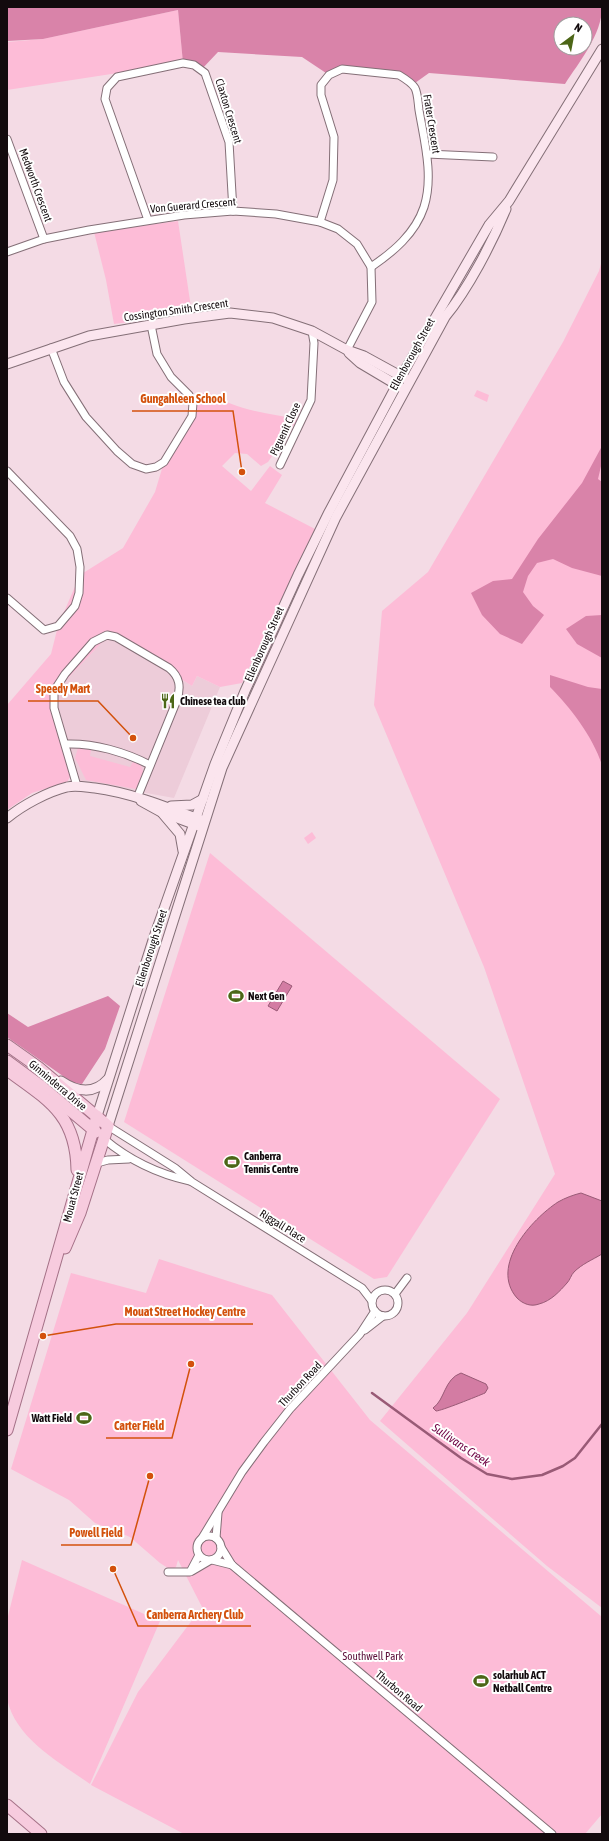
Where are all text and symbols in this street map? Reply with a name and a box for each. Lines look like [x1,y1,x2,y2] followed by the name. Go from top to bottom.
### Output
[553,16,593,56] north arrow
[572,21,584,34] text: N
[213,77,245,145] street label: Claxton Crescent
[421,94,443,154] street label: Frater Crescent
[17,147,55,223] street label: Medworth Crescent
[150,195,236,215] street label: Von Guerard Crescent
[123,297,229,323] street label: Cossington Smith Crescent
[387,316,437,392] street label: Ellenborough Street
[132,387,233,411] callout: Gungahleen School
[140,392,227,406] text: Gungahleen School
[267,401,303,457] street label: Piguenit Close
[242,605,286,683] street label: Ellenborough Street
[28,677,98,701] callout: Speedy Mart
[36,682,91,696] text: Speedy Mart
[159,692,177,710] restaurant icon: Chinese tea club
[180,695,246,707] place label: Chinese tea club
[133,908,169,988] street label: Ellenborough Street
[227,987,245,1005] sports icon: Next Gen
[248,990,285,1002] place label: Next Gen
[27,1057,89,1113] street label: Ginninderra Drive
[244,1150,298,1175] place label: Canberra Tennis Centre
[223,1153,241,1171] sports icon: Canberra Tennis Centre
[61,1170,85,1224] street label: Mouat Street
[258,1207,308,1245] street label: Riggall Place
[116,1300,253,1324] callout: Mouat Street Hockey Centre
[124,1305,246,1319] text: Mouat Street Hockey Centre
[276,1359,324,1409] street label: Thurbon Road
[75,1409,93,1427] sports icon: Watt Field
[30,1412,72,1424] place label: Watt Field
[106,1414,172,1438] callout: Carter Field
[114,1419,164,1433] text: Carter Field
[429,1420,493,1470] water label: Sullivans Creek
[61,1521,131,1545] callout: Powell Field
[69,1526,123,1540] text: Powell Field
[138,1602,251,1626] callout: Canberra Archery Club
[146,1608,244,1622] text: Canberra Archery Club
[343,1650,404,1662] park label: Southwell Park
[373,1668,425,1714] street label: Thurbon Road
[493,1669,552,1694] place label: solarhub ACT Netball Centre
[472,1672,490,1690] sports icon: solarhub ACT Netball Centre

